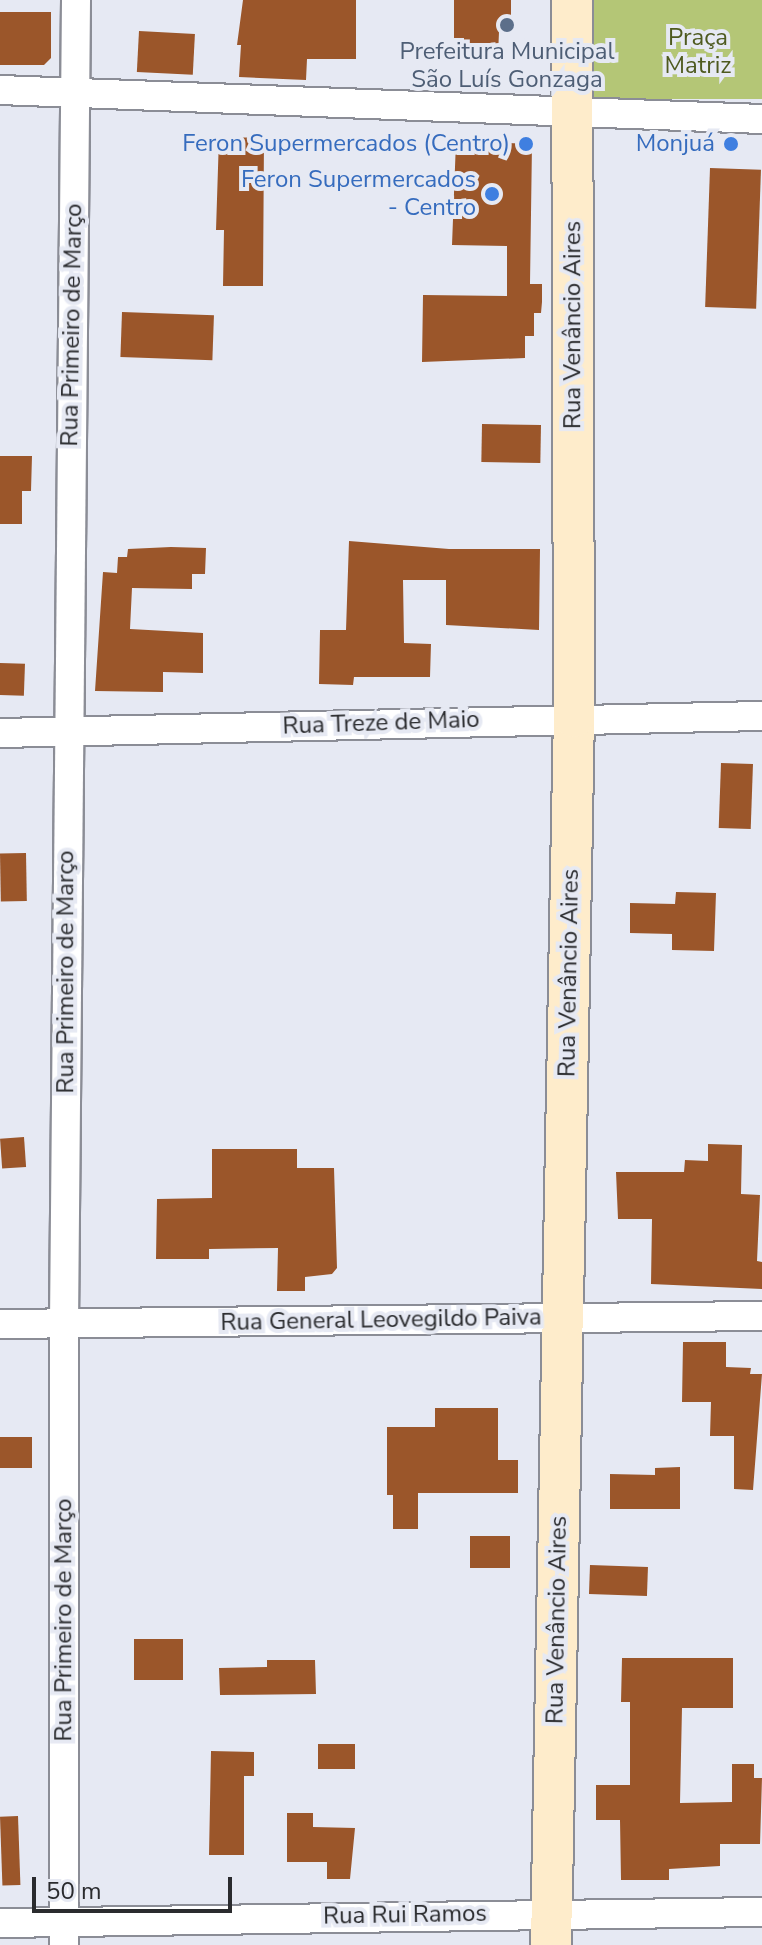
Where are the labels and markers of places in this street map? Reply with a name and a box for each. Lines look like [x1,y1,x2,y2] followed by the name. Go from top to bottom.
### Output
[498,16,516,34] marker: Prefeitura Municipal São Luís Gonzaga
[399,38,615,94] place label: Prefeitura Municipal São Luís Gonzaga
[182,130,510,158] place label: Feron Supermercados (Centro)
[636,130,715,158] place label: Monjuá
[517,135,535,153] marker: Feron Supermercados (Centro)
[722,135,740,153] marker: Monjuá
[241,166,476,222] place label: Feron Supermercados - Centro
[483,185,501,203] marker: Feron Supermercados - Centro

